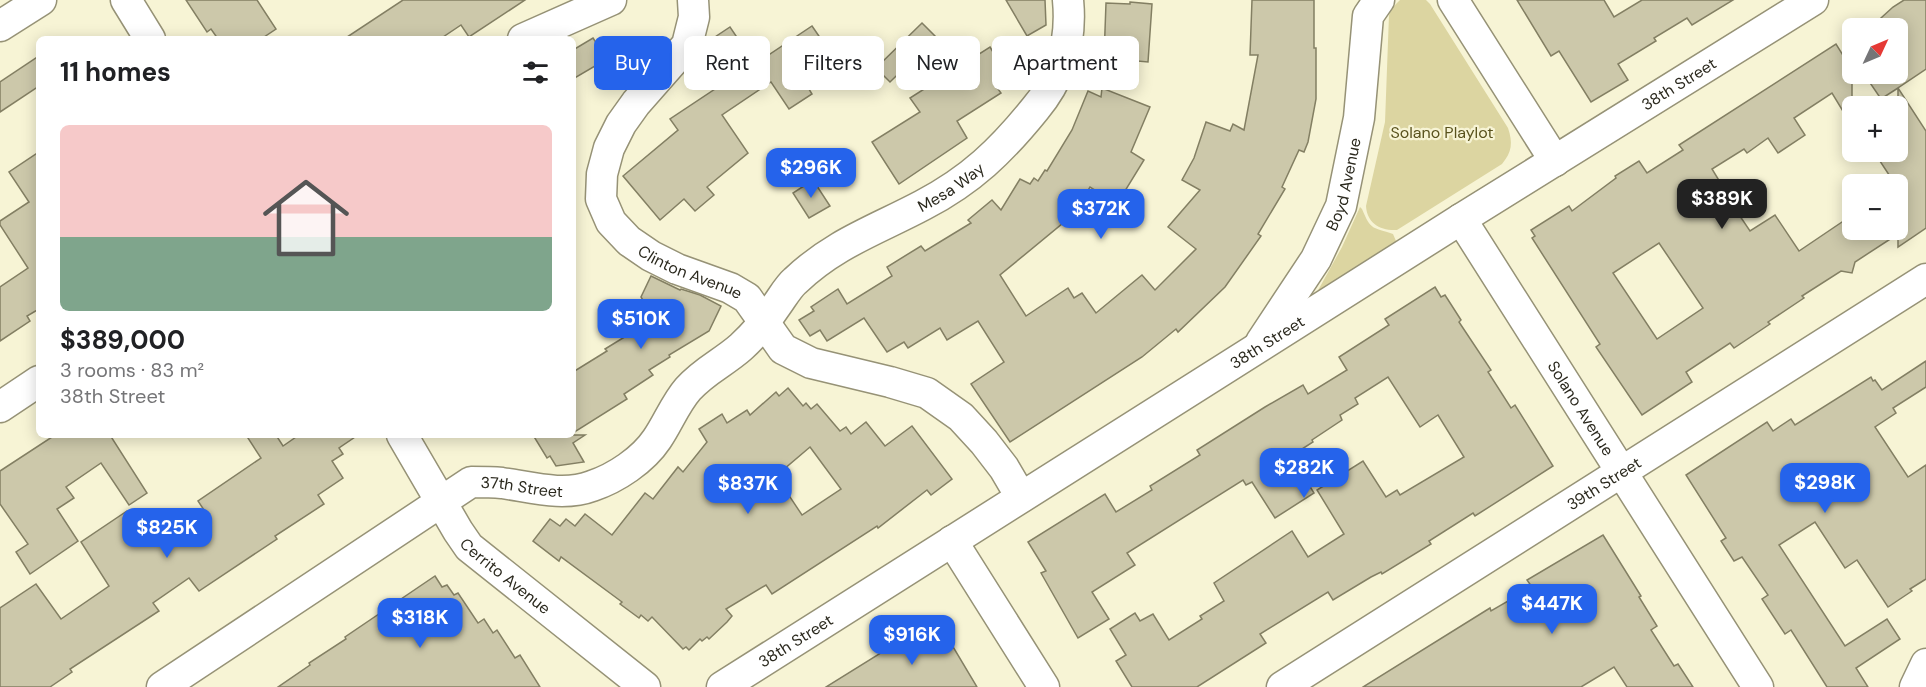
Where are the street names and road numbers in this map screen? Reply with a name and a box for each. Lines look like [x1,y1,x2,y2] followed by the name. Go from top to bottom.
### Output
[1638,53,1720,115] street label: 38th Street
[1321,136,1366,234] street label: Boyd Avenue
[914,158,989,217] street label: Mesa Way
[634,240,746,304] street label: Clinton Avenue
[1226,311,1308,374] street label: 38th Street
[1543,357,1619,460] street label: Solano Avenue
[1563,452,1645,515] street label: 39th Street
[481,472,563,502] street label: 37th Street
[455,534,555,619] street label: Cerrito Avenue
[755,609,837,672] street label: 38th Street

